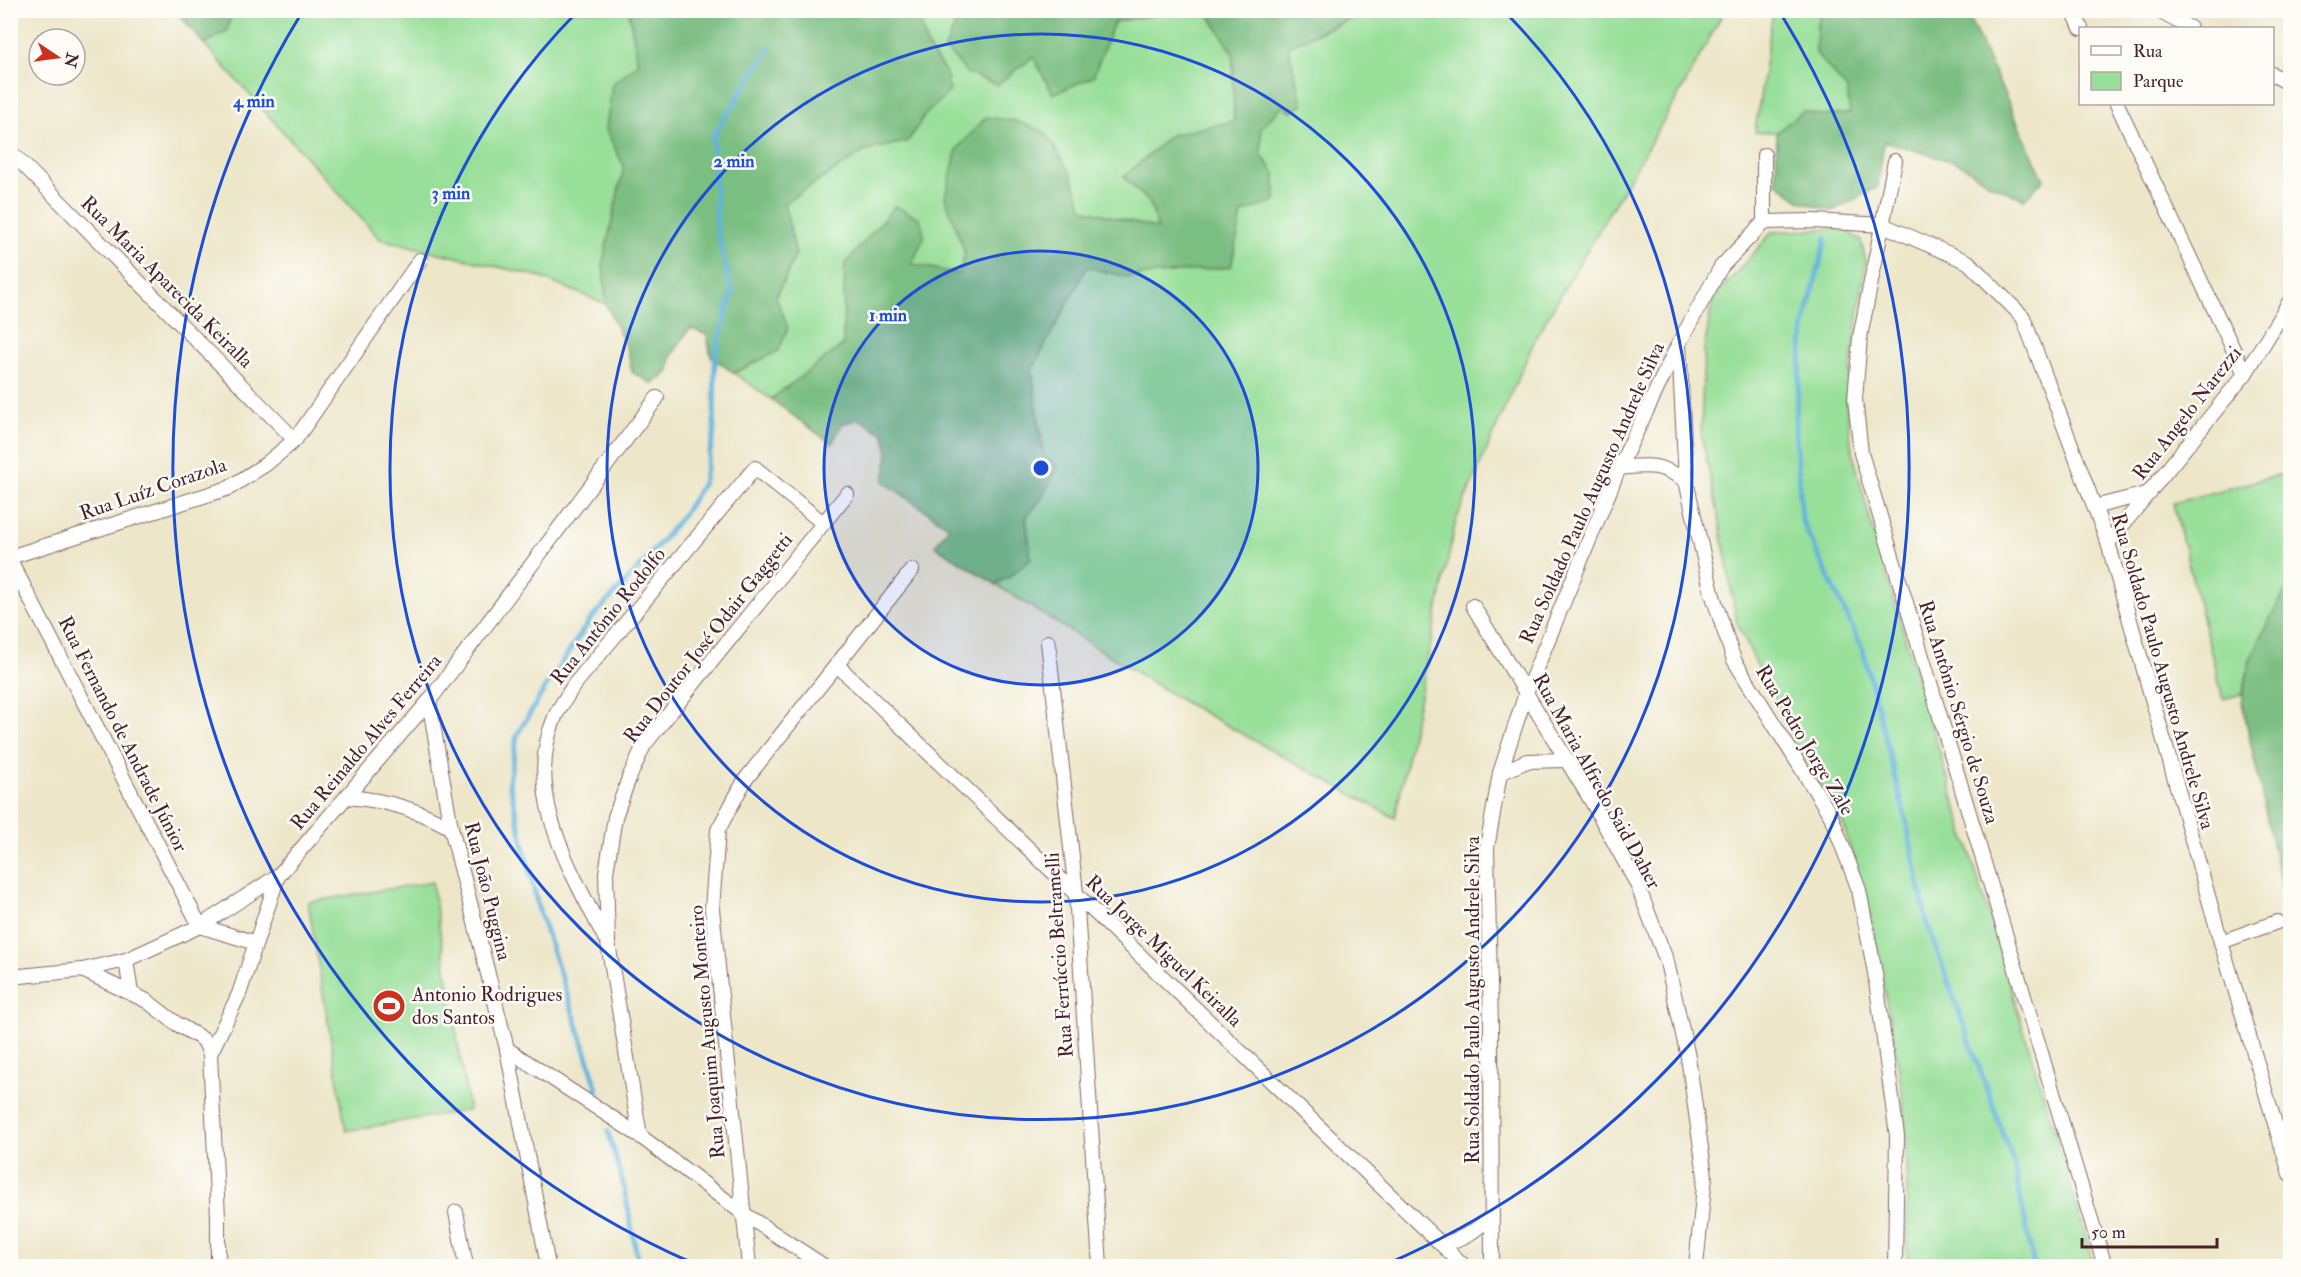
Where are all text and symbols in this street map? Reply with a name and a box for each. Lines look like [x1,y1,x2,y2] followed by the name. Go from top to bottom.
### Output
[27,27,87,87] north arrow
[2079,27,2274,105] legend
[2133,40,2163,63] text: Rua
[59,50,82,70] text: N
[2133,70,2184,93] text: Parque
[232,90,275,113] text: 4 min
[714,150,755,173] text: 2 min
[432,182,471,205] text: 3 min
[75,191,259,375] street label: Rua Maria Aparecida Keiralla
[869,304,908,327] text: 1 min
[1514,337,1670,648] street label: Rua Soldado Paulo Augusto Andrele Silva
[2127,341,2247,485] street label: Rua Angelo Narezzi
[76,452,230,526] street label: Rua Luíz Corazola
[1031,458,1051,478] centre of rings
[2106,510,2220,833] street label: Rua Soldado Paulo Augusto Andrele Silva
[618,528,798,748] street label: Rua Doutor José Odair Gaggetti
[545,542,671,690] street label: Rua Antônio Rodolfo
[1913,597,2005,828] street label: Rua Antônio Sérgio de Souza
[53,612,194,857] street label: Rua Fernando de Andrade Júnior
[285,648,448,835] street label: Rua Reinaldo Alves Ferreira
[1750,660,1860,820] street label: Rua Pedro Jorge Zale
[1527,669,1667,894] street label: Rua Maria Alfredo Said Daher
[459,819,517,964] street label: Rua João Puggina
[1460,835,1485,1164] street label: Rua Soldado Paulo Augusto Andrele Silva
[1039,852,1079,1058] street label: Rua Ferrúccio Beltramelli
[1080,870,1248,1033] street label: Rua Jorge Miguel Keiralla
[683,904,731,1160] street label: Rua Joaquim Augusto Monteiro
[411,982,562,1030] place label: Antonio Rodrigues dos Santos
[371,988,407,1024] sports icon: Antonio Rodrigues dos Santos
[2082,1211,2217,1249] scale bar
[2091,1221,2126,1244] text: 50 m

